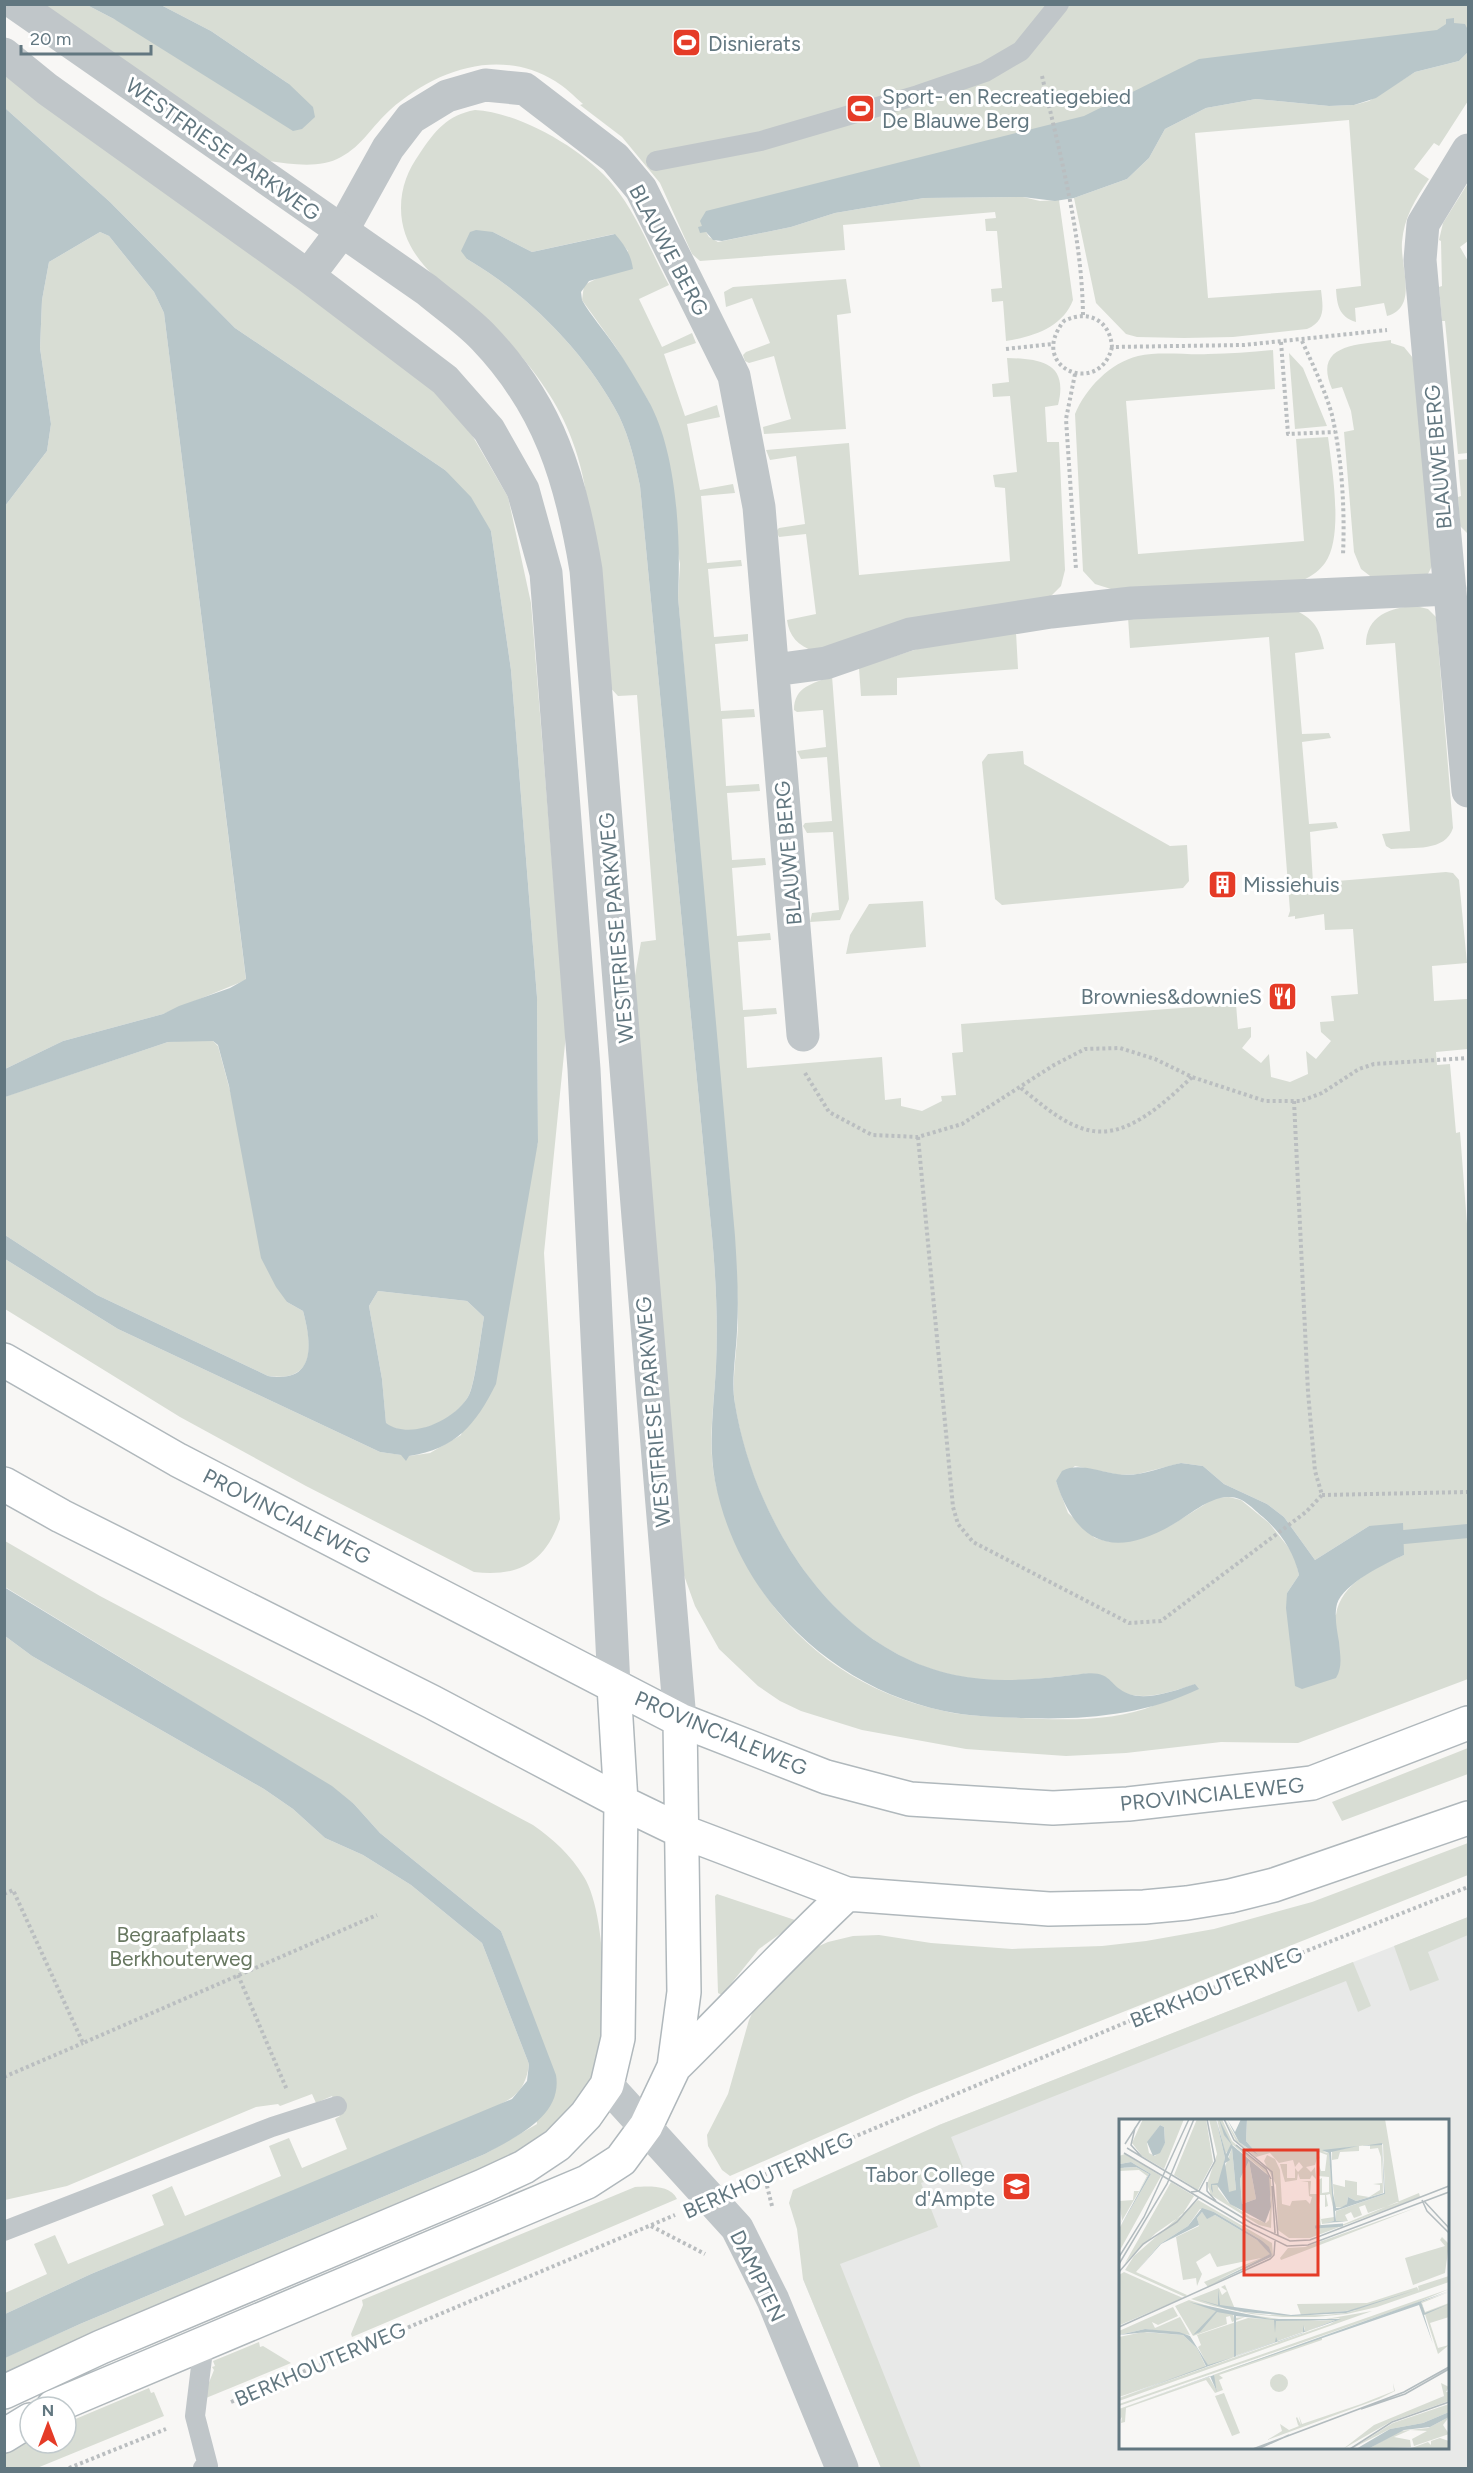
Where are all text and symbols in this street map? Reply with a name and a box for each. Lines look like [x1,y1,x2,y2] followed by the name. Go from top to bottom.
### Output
[21,18,152,56] scale bar
[671,27,703,59] sports icon: Disnierats
[30,28,71,50] text: 20 m
[708,31,801,56] place label: Disnierats
[121,72,325,226] street label: WESTFRIESE PARKWEG
[882,84,1131,133] place label: Sport- en Recreatiegebied De Blauwe Berg
[845,92,877,124] sports icon: Sport- en Recreatiegebied De Blauwe Berg
[624,180,714,320] street label: BLAUWE BERG
[1419,384,1457,530] street label: BLAUWE BERG
[769,780,807,926] street label: BLAUWE BERG
[593,812,639,1044] street label: WESTFRIESE PARKWEG
[1206,868,1238,900] building icon: Missiehuis
[1243,872,1340,897] place label: Missiehuis
[1267,980,1299,1012] restaurant icon: Brownies&downieS
[1081,984,1262,1009] place label: Brownies&downieS
[630,1296,676,1528] street label: WESTFRIESE PARKWEG
[199,1463,375,1569] street label: PROVINCIALEWEG
[631,1685,811,1781] street label: PROVINCIALEWEG
[1119,1772,1305,1816] street label: PROVINCIALEWEG
[109,1922,253,1971] park label: Begraafplaats Berkhouterweg
[1126,1941,1306,2033] street label: BERKHOUTERWEG
[1119,2119,1449,2449] inset map
[679,2126,857,2224] street label: BERKHOUTERWEG
[865,2162,995,2211] place label: Tabor College d'Ampte
[1000,2170,1032,2202] school or university icon: Tabor College d'Ampte
[725,2226,791,2326] street label: DAMPTEN
[231,2317,409,2411] street label: BERKHOUTERWEG
[18,2395,78,2455] north arrow
[42,2401,54,2420] text: N

